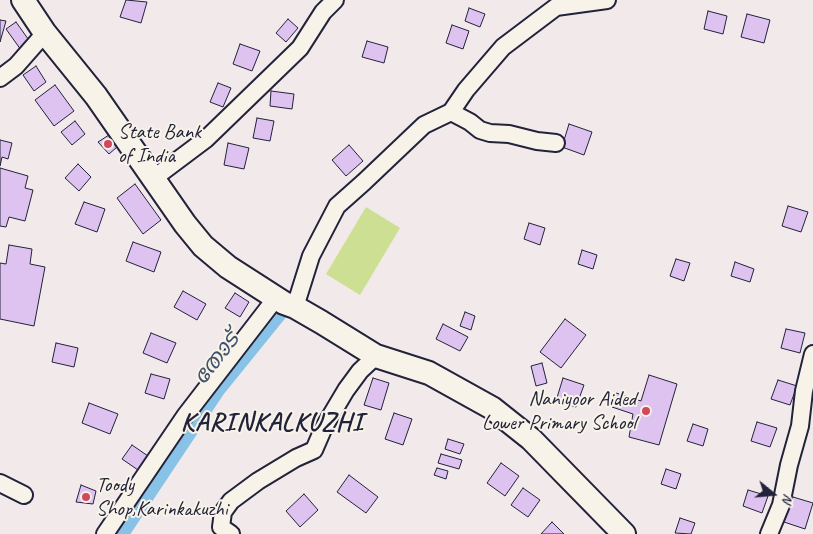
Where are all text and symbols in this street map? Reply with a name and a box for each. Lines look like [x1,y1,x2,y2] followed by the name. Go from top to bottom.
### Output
[118,119,201,169] place label: State Bank of India
[102,138,114,150] marker: State Bank of India
[188,328,246,390] water label: തോട്
[482,386,636,436] place label: Naniyoor Aided Lower Primary School
[640,405,652,417] marker: Naniyoor Aided Lower Primary School
[181,407,363,439] district label: KARINKALKUZHI
[748,469,798,519] north arrow
[96,472,228,522] place label: Toody Shop,Karinkakuzhi
[80,491,92,503] marker: Toody Shop,Karinkakuzhi
[778,492,797,505] text: N

